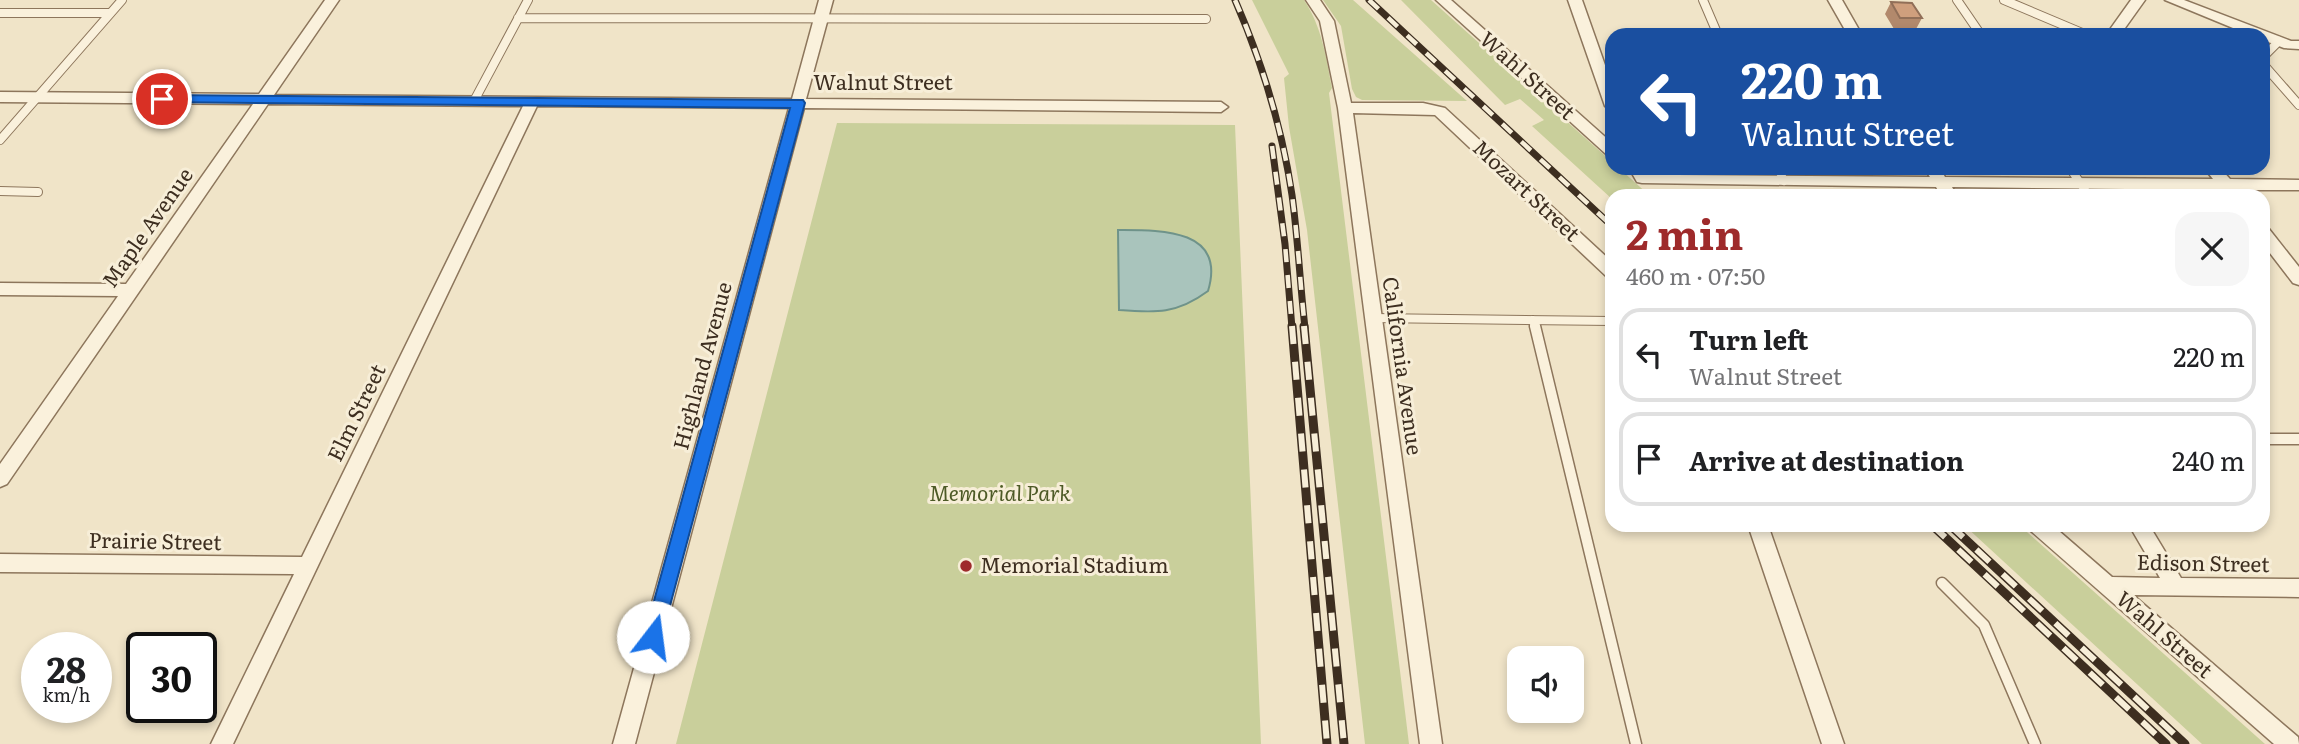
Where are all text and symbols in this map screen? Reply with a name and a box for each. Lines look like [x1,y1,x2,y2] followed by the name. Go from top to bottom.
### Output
[1474,23,1584,126] street label: Wahl Street
[1741,41,1882,114] text: 220 m
[1626,56,1717,147] icon: left
[813,65,953,96] street label: Walnut Street
[132,69,192,129] pin
[143,80,181,118] icon: arrive
[1741,108,1954,156] text: Walnut Street
[1467,131,1589,248] street label: Mozart Street
[93,160,199,293] street label: Maple Avenue
[1626,201,1743,263] text: 2 min
[2175,212,2249,286] button: close
[1626,258,1765,292] text: 460 m · 07:50
[1377,274,1432,457] street label: California Avenue
[663,278,738,453] street label: Highland Avenue
[1689,319,1808,358] text: Turn left
[1630,336,1668,374] icon: left
[2173,336,2245,375] text: 220 m
[318,358,392,466] street label: Elm Street
[1689,358,1842,392] text: Walnut Street
[1630,440,1668,478] icon: arrive
[1689,440,1964,479] text: Arrive at destination
[2172,440,2245,479] text: 240 m
[929,476,1071,507] park label: Memorial Park
[88,523,222,556] street label: Prairie Street
[2136,545,2270,578] street label: Edison Street
[980,548,1169,579] place label: Memorial Stadium
[958,558,974,574] marker: Memorial Stadium
[2111,582,2221,684] street label: Wahl Street
[616,600,690,674] position arrow
[126,632,217,723] speed limit sign: 30
[47,642,86,694] text: 28
[1507,646,1584,723] map controls
[1507,646,1584,723] button: sound
[43,681,90,708] text: km/h

